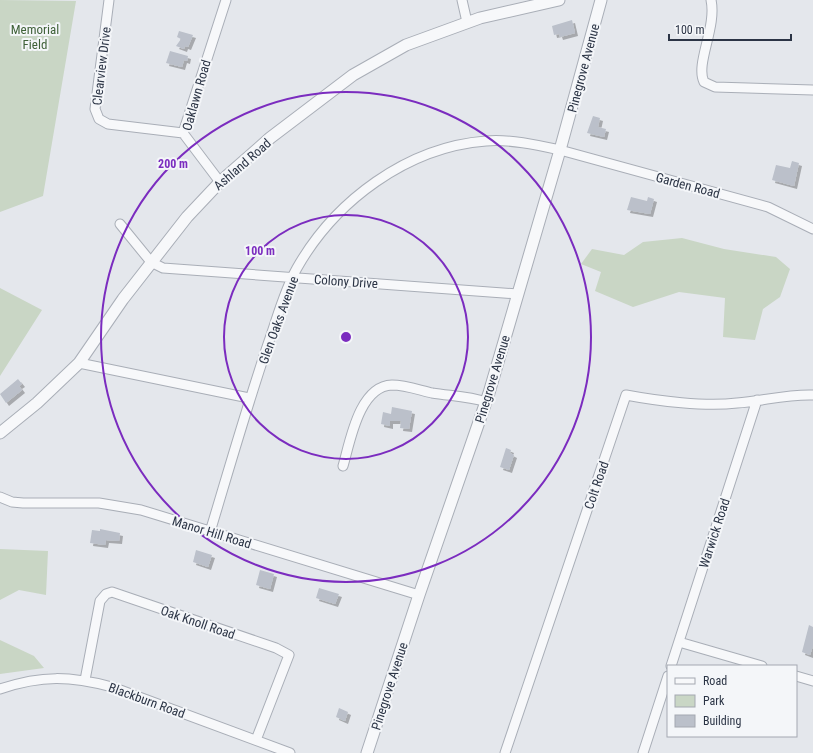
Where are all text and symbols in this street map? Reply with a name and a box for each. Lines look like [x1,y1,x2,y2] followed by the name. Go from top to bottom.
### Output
[669,16,791,42] scale bar
[11,22,59,52] park label: Memorial Field
[564,22,603,114] street label: Pinegrove Avenue
[675,23,705,37] text: 100 m
[89,26,114,106] street label: Clearview Drive
[179,58,214,132] street label: Oaklawn Road
[211,136,274,193] street label: Ashland Road
[158,157,188,171] text: 200 m
[654,170,722,201] street label: Garden Road
[245,244,275,258] text: 100 m
[313,272,378,291] street label: Colony Drive
[256,274,301,366] street label: Glen Oaks Avenue
[339,330,353,344] centre of rings
[472,333,513,425] street label: Pinegrove Avenue
[581,459,612,511] street label: Colt Road
[696,496,733,570] street label: Warwick Road
[170,513,253,552] street label: Manor Hill Road
[159,603,237,642] street label: Oak Knoll Road
[368,640,411,732] street label: Pinegrove Avenue
[667,665,797,737] legend
[703,674,727,688] text: Road
[107,680,187,721] street label: Blackburn Road
[703,694,725,708] text: Park
[703,714,741,728] text: Building

